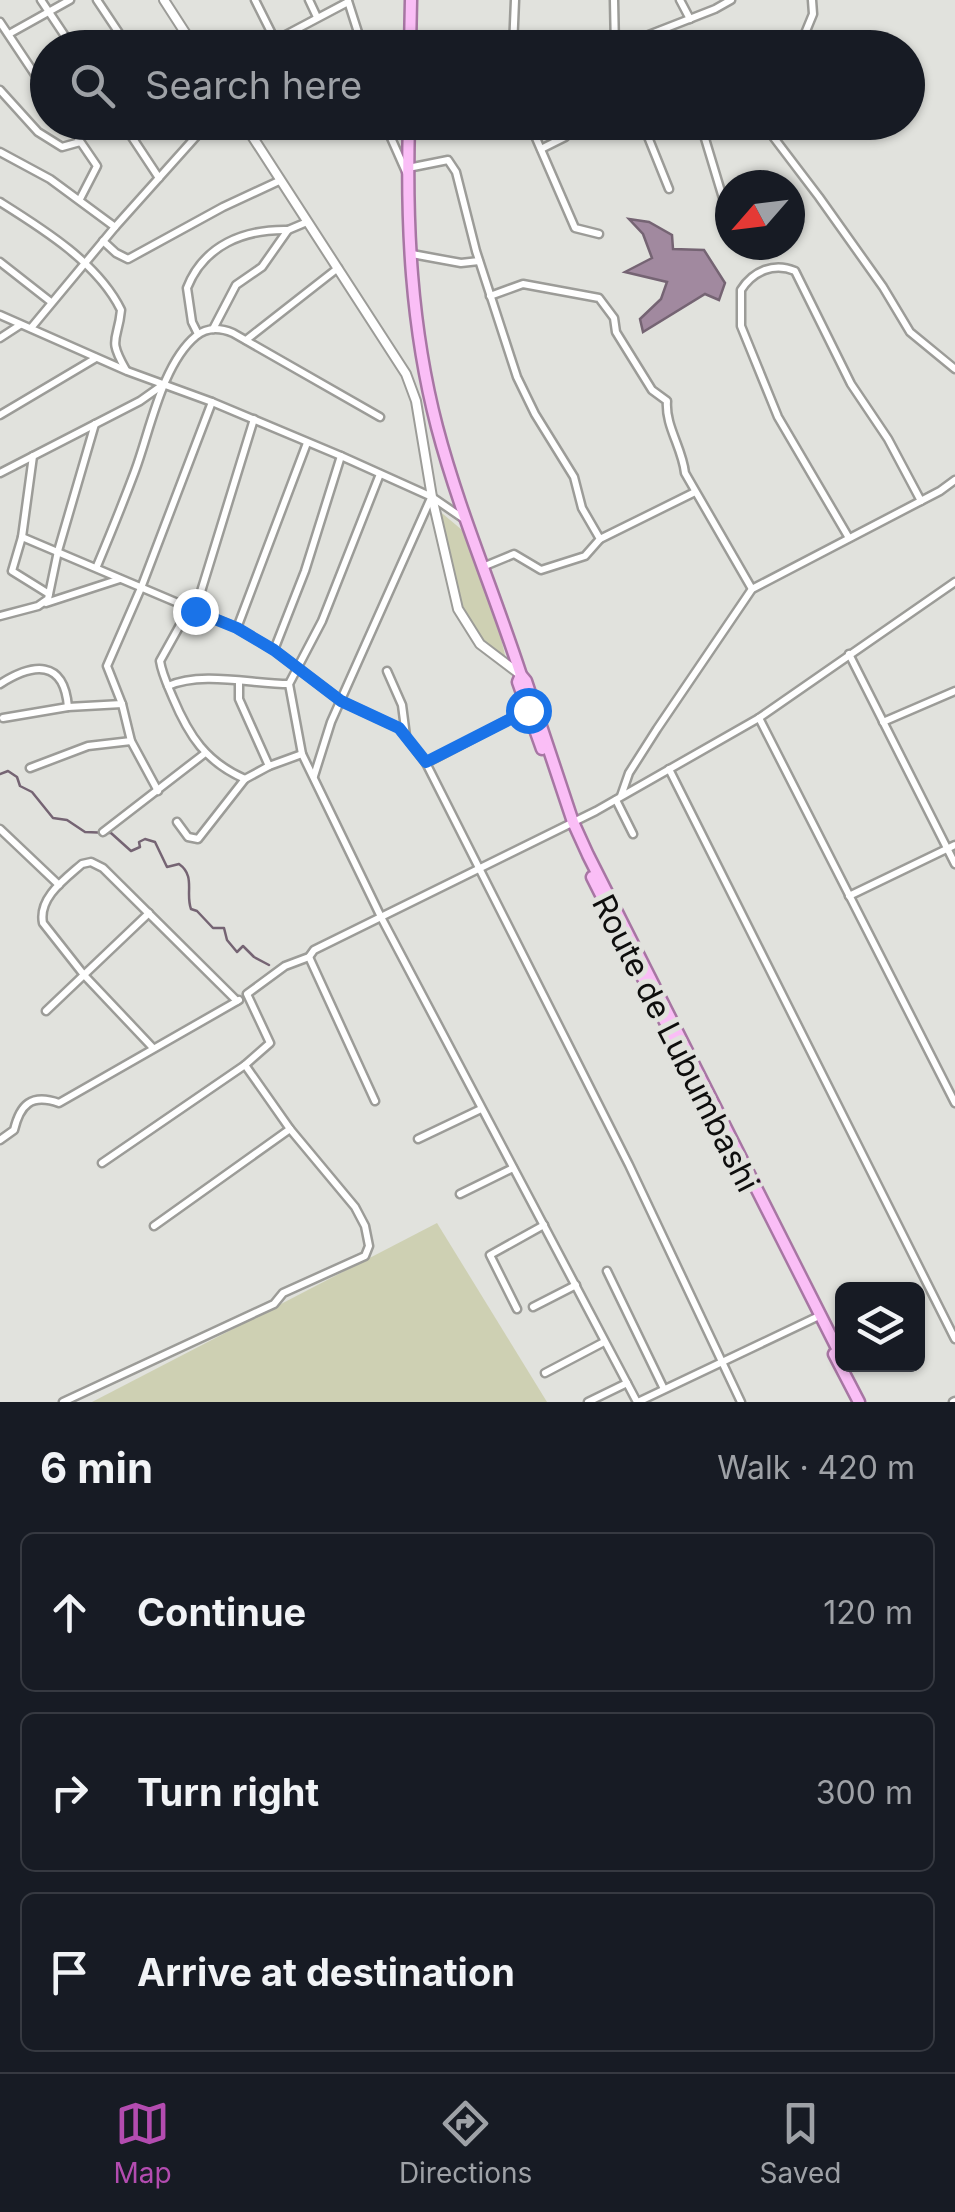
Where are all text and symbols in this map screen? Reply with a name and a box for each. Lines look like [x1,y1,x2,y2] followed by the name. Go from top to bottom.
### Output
[30,30,925,140] search box
[65,58,120,113] icon: search
[145,62,362,108] text: Search here
[715,170,805,260] north arrow
[173,589,219,635] route end
[506,688,552,734] route start
[584,888,768,1198] street label: Route de Lubumbashi
[835,1282,925,1372] map controls
[835,1282,925,1372] button: layers
[40,1442,153,1493] text: 6 min
[717,1448,915,1487] text: Walk · 420 m
[42,1585,97,1640] icon: ahead
[137,1589,306,1635] text: Continue
[823,1593,913,1632] text: 120 m
[42,1765,97,1820] icon: right
[137,1769,319,1815] text: Turn right
[816,1773,913,1812] text: 300 m
[42,1945,97,2000] icon: arrive
[137,1949,515,1995] text: Arrive at destination
[114,2096,172,2190] tab: Map
[399,2096,532,2190] tab: Directions
[759,2096,841,2190] tab: Saved

